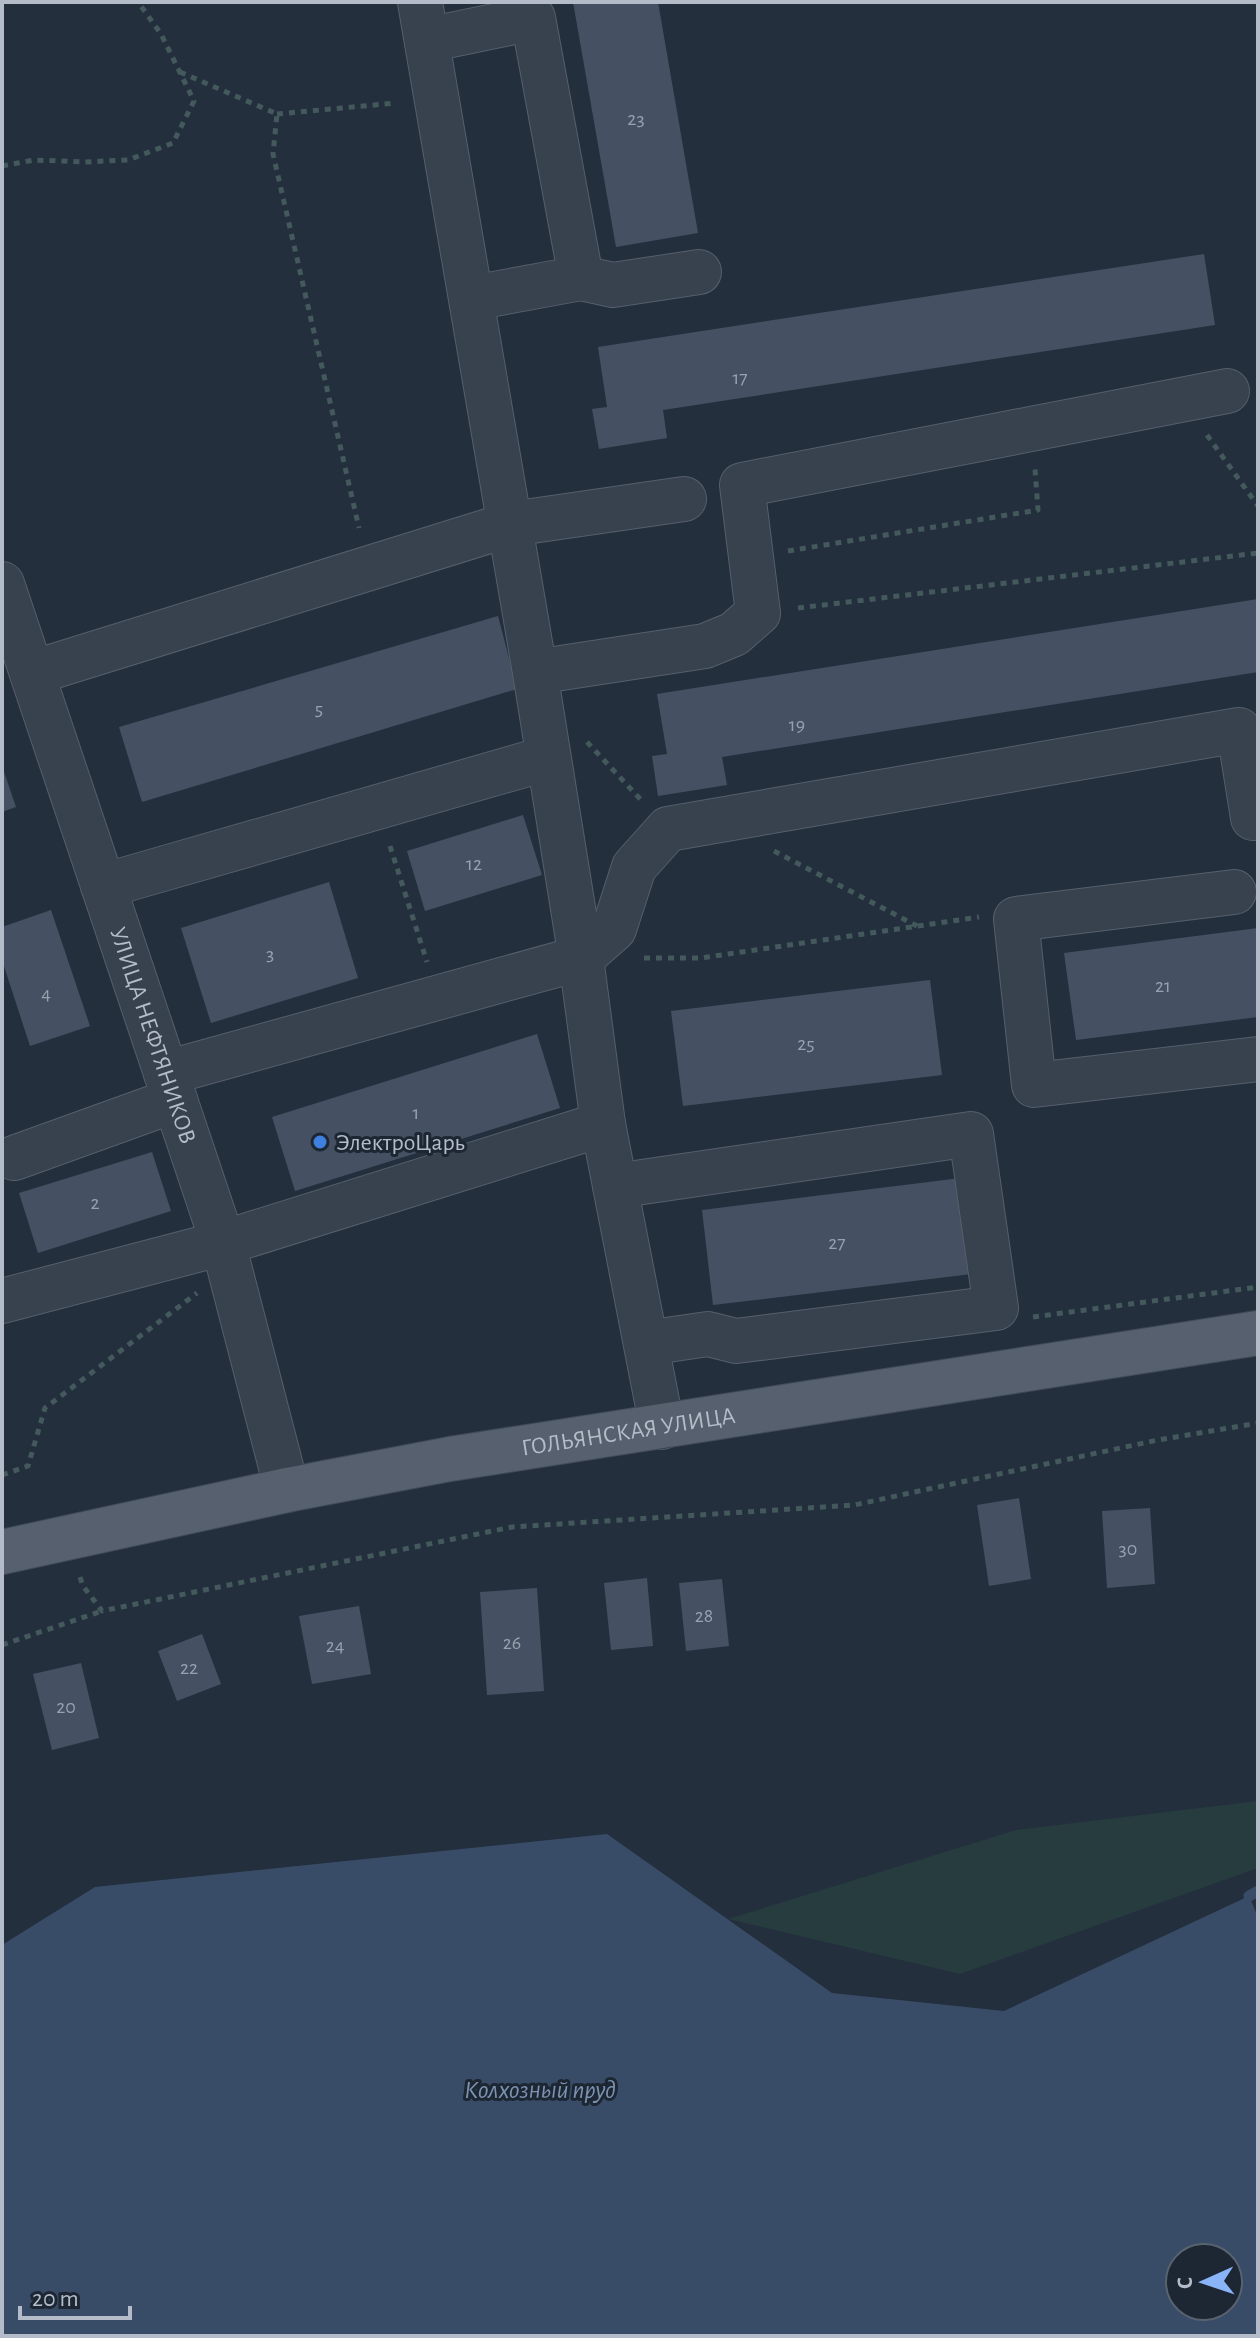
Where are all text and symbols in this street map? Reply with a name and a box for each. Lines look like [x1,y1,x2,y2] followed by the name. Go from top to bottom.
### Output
[627,109,645,129] house number: 23
[732,368,748,388] house number: 17
[315,699,323,719] house number: 5
[789,715,805,735] house number: 19
[466,854,482,874] house number: 12
[105,924,200,1147] street label: УЛИЦА НЕФТЯНИКОВ
[266,944,274,964] house number: 3
[1155,976,1171,996] house number: 21
[41,984,51,1004] house number: 4
[797,1034,815,1054] house number: 25
[413,1103,419,1123] house number: 1
[336,1131,465,1155] place label: ЭлектроЦарь
[311,1133,329,1151] marker: ЭлектроЦарь
[90,1193,100,1213] house number: 2
[828,1233,846,1253] house number: 27
[520,1404,737,1461] street label: ГОЛЬЯНСКАЯ УЛИЦА
[1119,1539,1137,1559] house number: 30
[695,1606,713,1626] house number: 28
[503,1633,521,1653] house number: 26
[326,1636,344,1656] house number: 24
[180,1658,198,1678] house number: 22
[56,1697,76,1717] house number: 20
[464,2077,616,2103] water label: Колхозный пруд
[1164,2242,1244,2322] north arrow
[20,2270,130,2320] scale bar
[1174,2276,1196,2290] text: С
[32,2287,79,2311] text: 20 m

